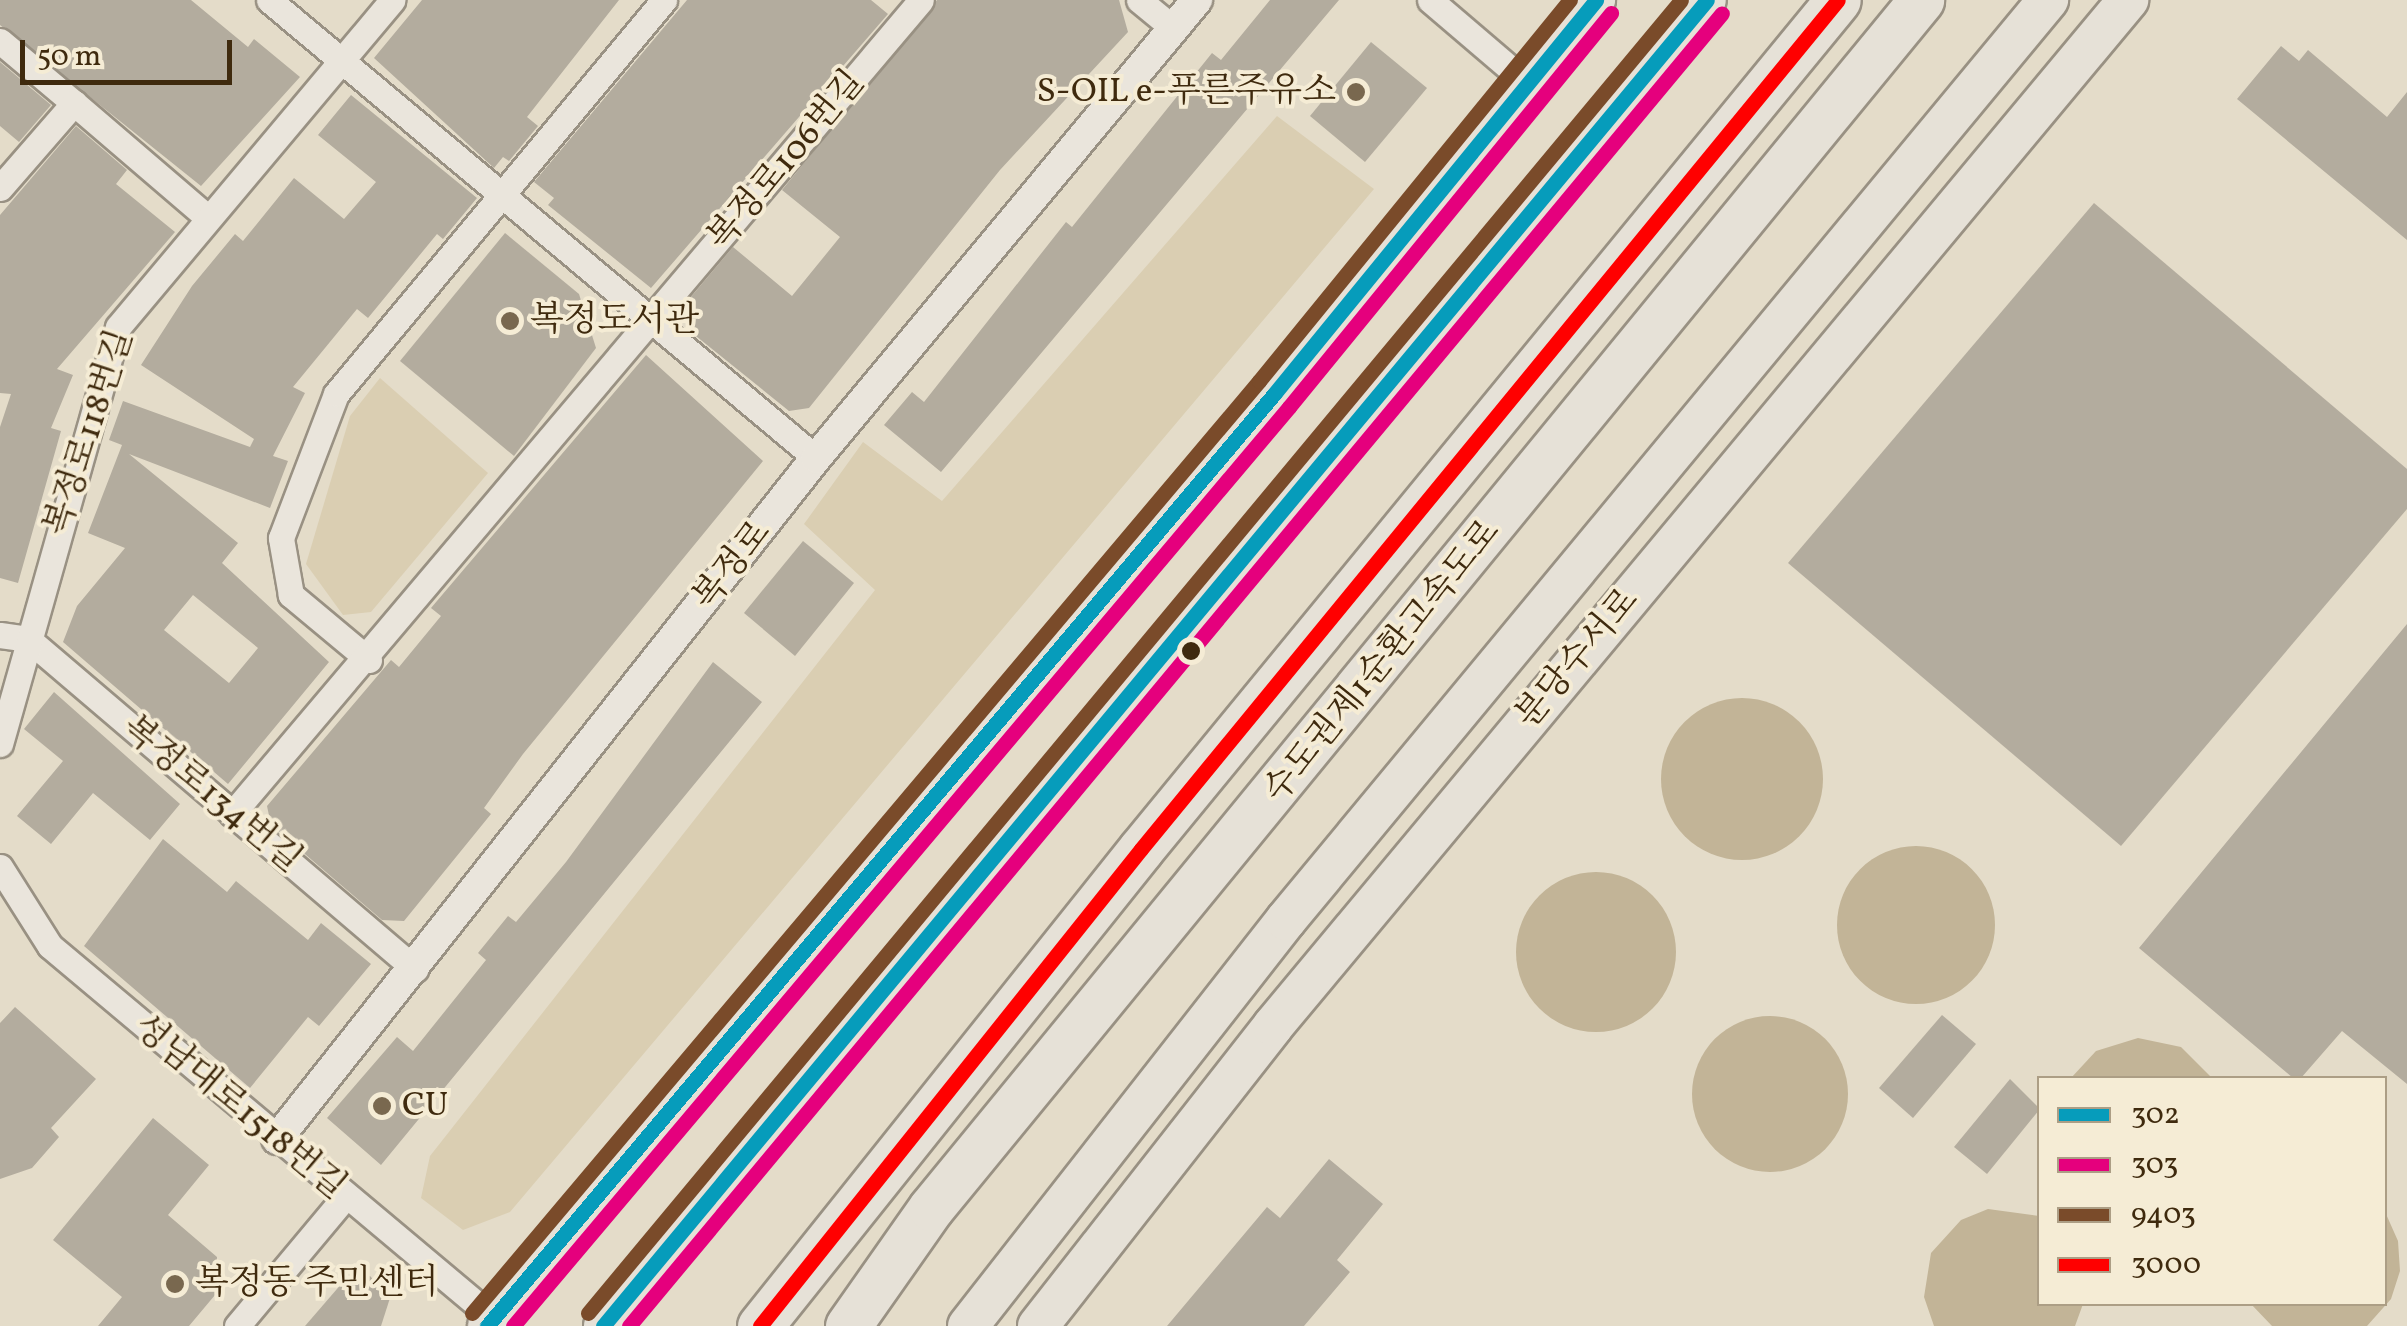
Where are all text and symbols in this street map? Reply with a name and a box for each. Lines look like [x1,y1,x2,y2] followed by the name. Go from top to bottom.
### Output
[25,20,238,82] scale bar
[37,36,101,78] text: 50 m
[700,63,874,259] street label: 복정로106번길
[1036,71,1336,113] place label: S-OIL e-푸른주유소
[1345,81,1367,103] marker: S-OIL e-푸른주유소
[530,300,699,342] place label: 복정도서관
[499,310,521,332] marker: 복정도서관
[37,325,143,541] street label: 복정로118번길
[1256,512,1510,812] street label: 수도권제1순환고속도로
[685,513,781,619] street label: 복정로
[1508,581,1648,737] street label: 분당수서로
[1181,641,1201,661] unlabelled marker
[113,708,309,882] street label: 복정로134번길
[124,1007,354,1209] street label: 성남대로1518번길
[2037,1076,2387,1306] legend
[402,1085,448,1127] place label: CU
[2131,1094,2180,1136] text: 302
[371,1095,393,1117] marker: CU
[2131,1144,2178,1186] text: 303
[2131,1194,2196,1236] text: 9403
[2131,1244,2201,1286] text: 3000
[195,1263,439,1305] place label: 복정동 주민센터
[164,1273,186,1295] marker: 복정동 주민센터

